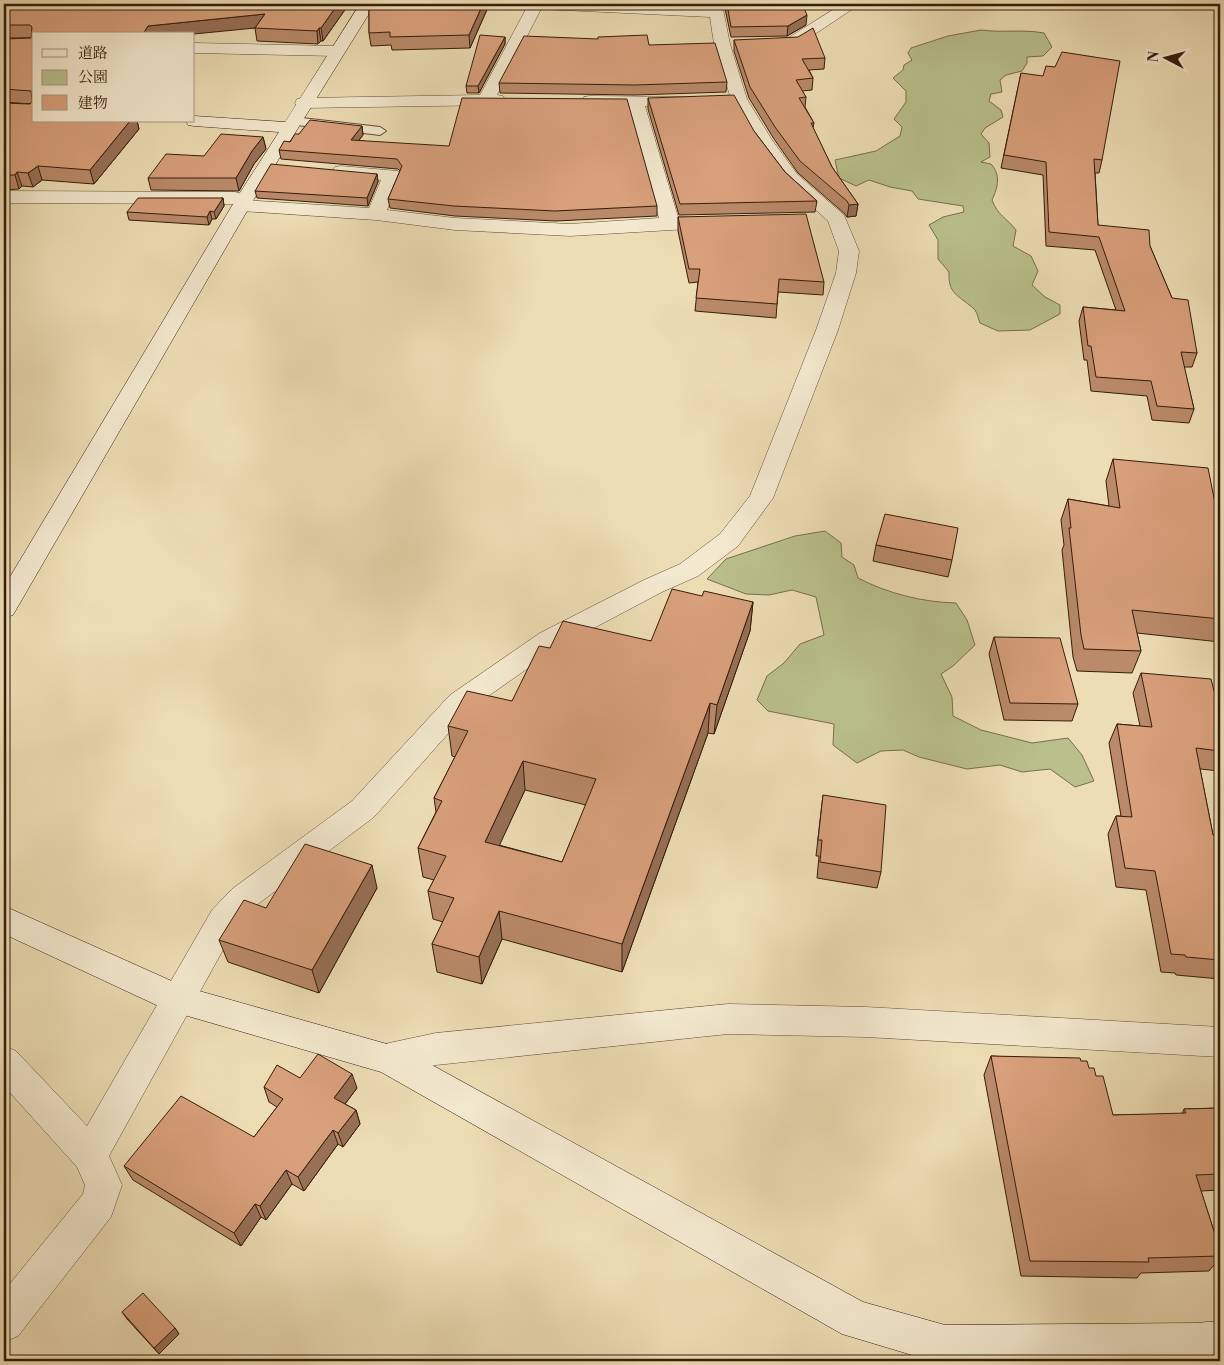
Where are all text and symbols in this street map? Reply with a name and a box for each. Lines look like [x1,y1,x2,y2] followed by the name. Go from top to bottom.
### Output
[32,32,195,122] legend
[1142,32,1192,82] north arrow
[78,44,108,63] text: 道路
[1145,50,1164,63] text: N
[78,68,108,87] text: 公園
[78,94,108,113] text: 建物

